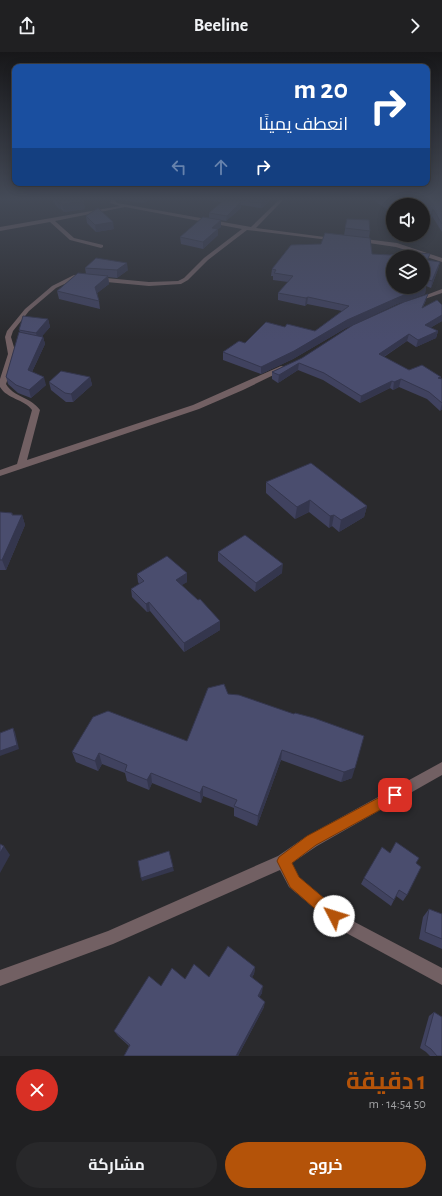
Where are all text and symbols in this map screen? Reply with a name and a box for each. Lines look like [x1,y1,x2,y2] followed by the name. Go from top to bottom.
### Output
[16,15,38,37] icon: share
[404,15,426,37] icon: forward
[194,17,248,35] text: Beeline
[293,76,348,104] text: 20 m
[362,80,414,132] icon: right
[259,116,348,134] text: انعطف يمينًا
[168,156,190,178] icon: left
[210,156,232,178] icon: ahead
[252,156,274,178] icon: right
[386,198,430,294] map controls
[386,198,430,242] button: sound
[386,250,430,294] button: layers
[378,778,412,812] pin
[384,784,406,806] icon: arrive
[313,895,355,937] position arrow
[16,1069,58,1111] button: close
[346,1070,426,1094] text: 1 دقيقة
[368,1098,426,1111] text: 50 m · 14:54
[16,1142,217,1188] button: مشاركة
[225,1142,426,1188] button: خروج

